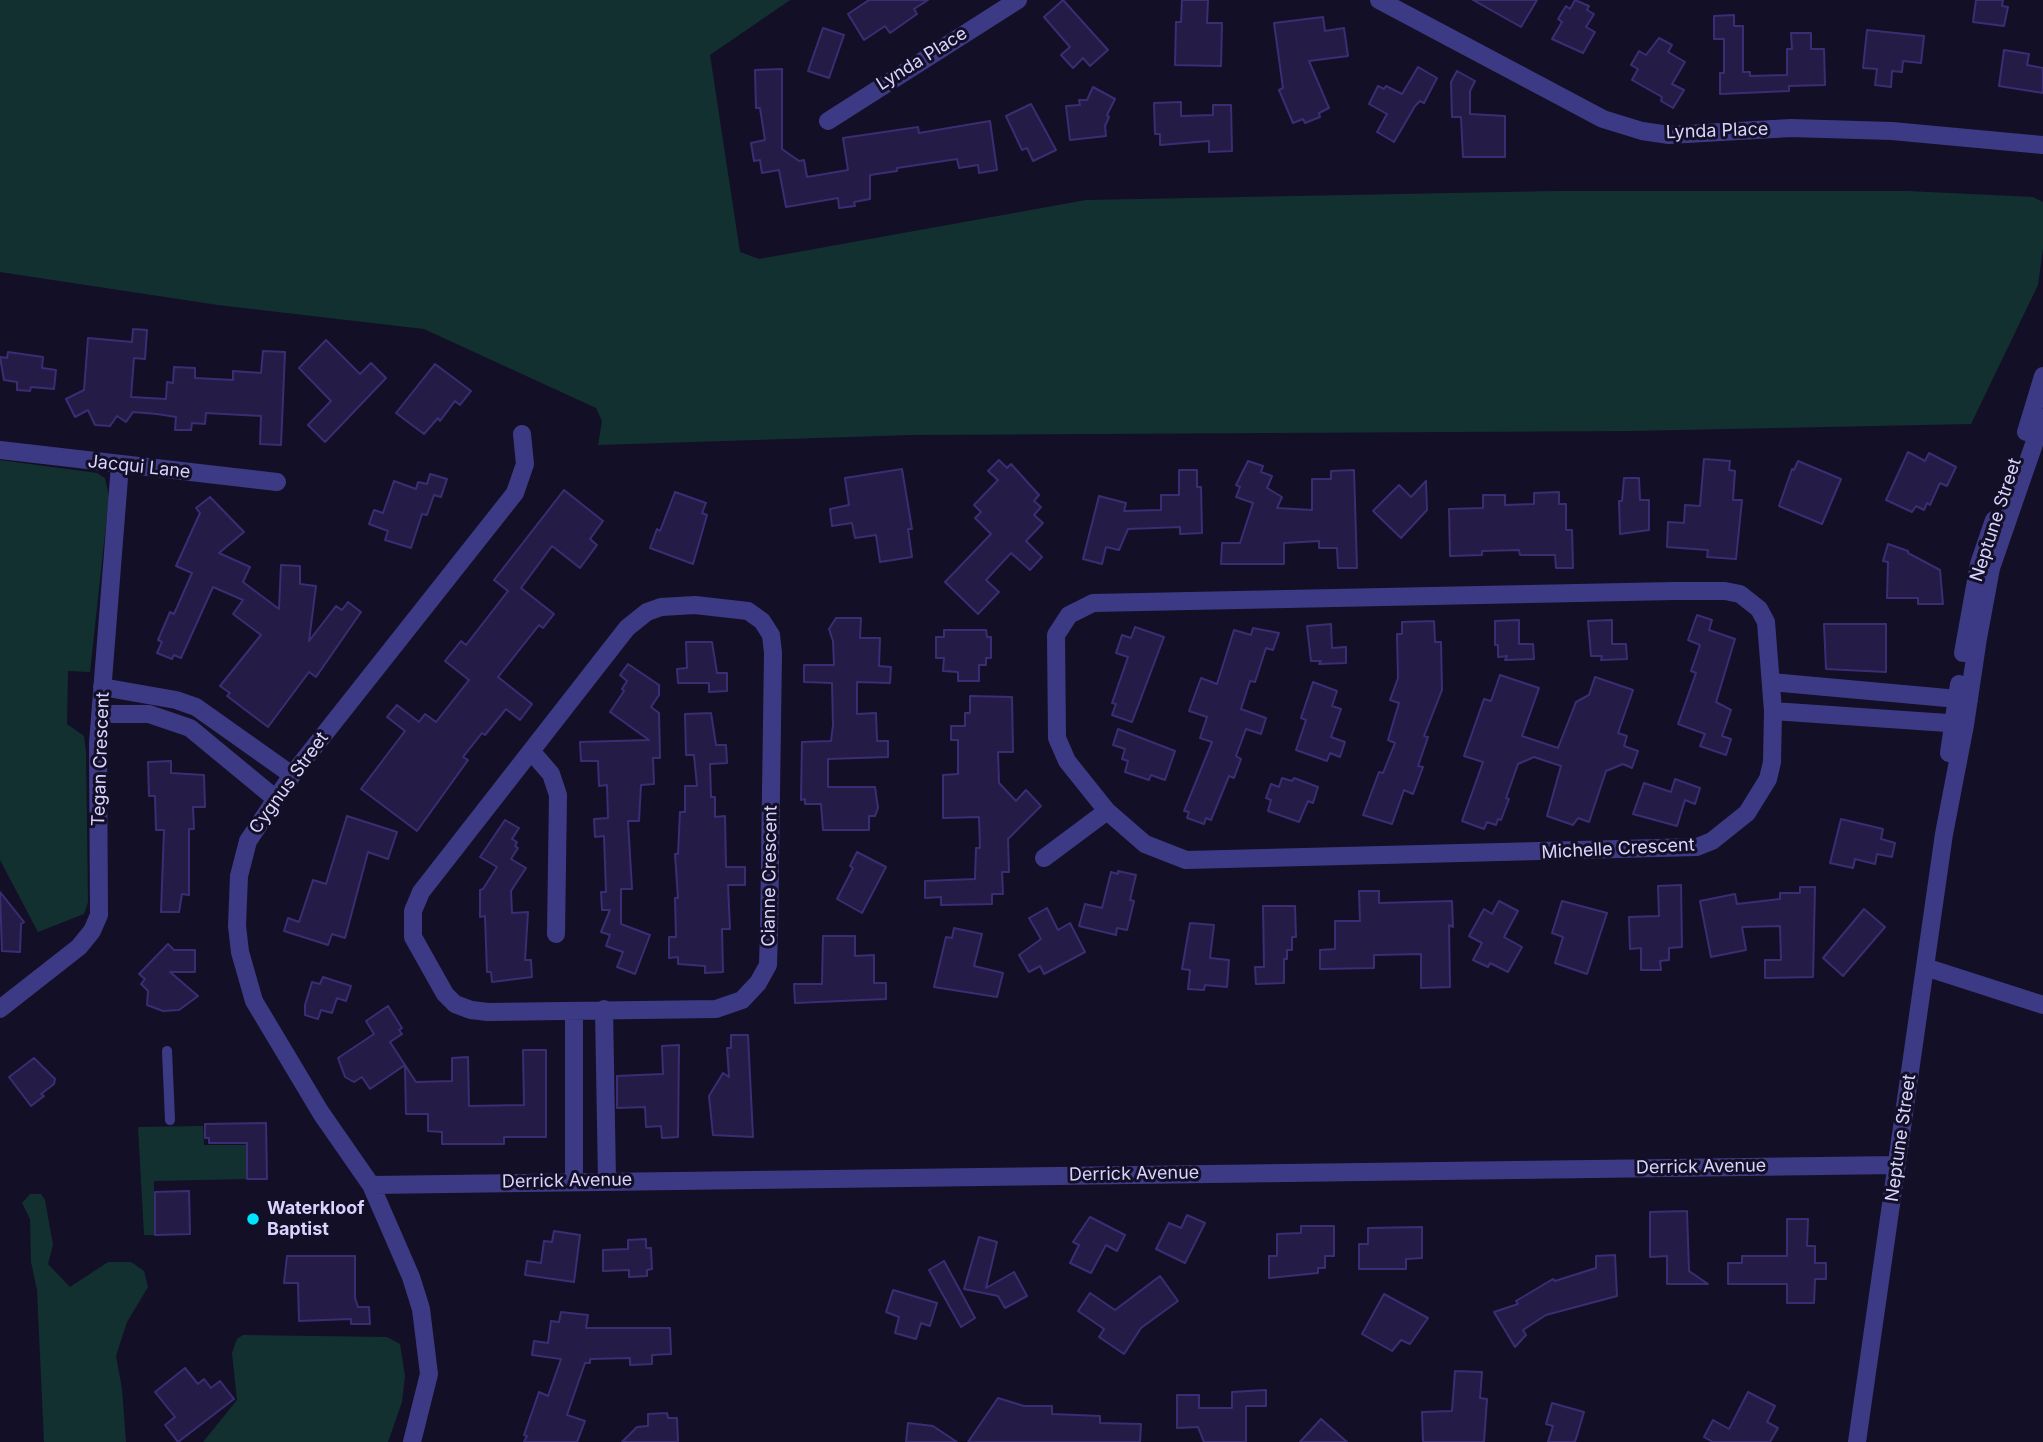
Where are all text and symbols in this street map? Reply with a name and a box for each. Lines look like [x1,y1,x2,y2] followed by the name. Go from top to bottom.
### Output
[873,23,971,95] street label: Lynda Place
[1665,118,1769,144] street label: Lynda Place
[87,451,191,483] street label: Jacqui Lane
[1966,456,2026,584] street label: Neptune Street
[88,691,114,827] street label: Tegan Crescent
[245,728,333,838] street label: Cygnus Street
[758,805,782,947] street label: Cianne Crescent
[1541,834,1695,864] street label: Michelle Crescent
[1881,1073,1921,1203] street label: Neptune Street
[1636,1155,1766,1179] street label: Derrick Avenue
[1069,1162,1199,1186] street label: Derrick Avenue
[502,1169,632,1193] street label: Derrick Avenue
[267,1198,364,1240] place label: Waterkloof Baptist
[245,1211,261,1227] marker: Waterkloof Baptist

